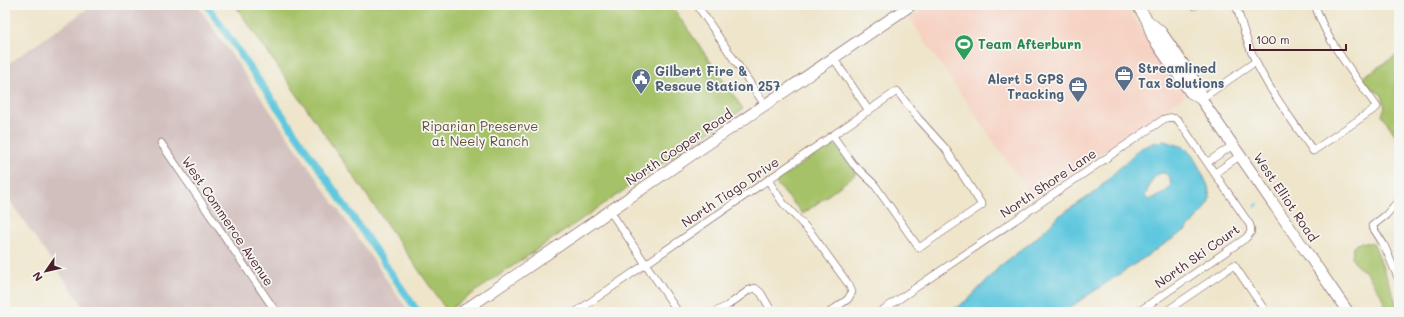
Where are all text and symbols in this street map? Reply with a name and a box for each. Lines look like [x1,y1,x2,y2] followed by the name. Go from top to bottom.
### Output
[1250,26,1346,52] scale bar
[1256,31,1290,47] text: 100 m
[953,33,975,61] sports icon: Team Afterburn
[978,35,1081,52] place label: Team Afterburn
[1138,59,1224,91] place label: Streamlined Tax Solutions
[655,62,780,94] place label: Gilbert Fire & Rescue Station 257
[1113,64,1135,92] office icon: Streamlined Tax Solutions
[630,67,652,95] public building icon: Gilbert Fire & Rescue Station 257
[987,70,1064,102] place label: Alert 5 GPS Tracking
[1067,75,1089,103] office icon: Alert 5 GPS Tracking
[622,105,735,189] street label: North Cooper Road
[422,117,538,149] park label: Riparian Preserve at Neely Ranch
[996,144,1099,221] street label: North Shore Lane
[1250,149,1322,244] street label: West Elliot Road
[179,153,278,289] street label: West Commerce Avenue
[678,153,782,231] street label: North Tiago Drive
[1151,220,1243,291] street label: North Ski Court
[26,251,66,291] north arrow
[29,269,46,285] text: N

